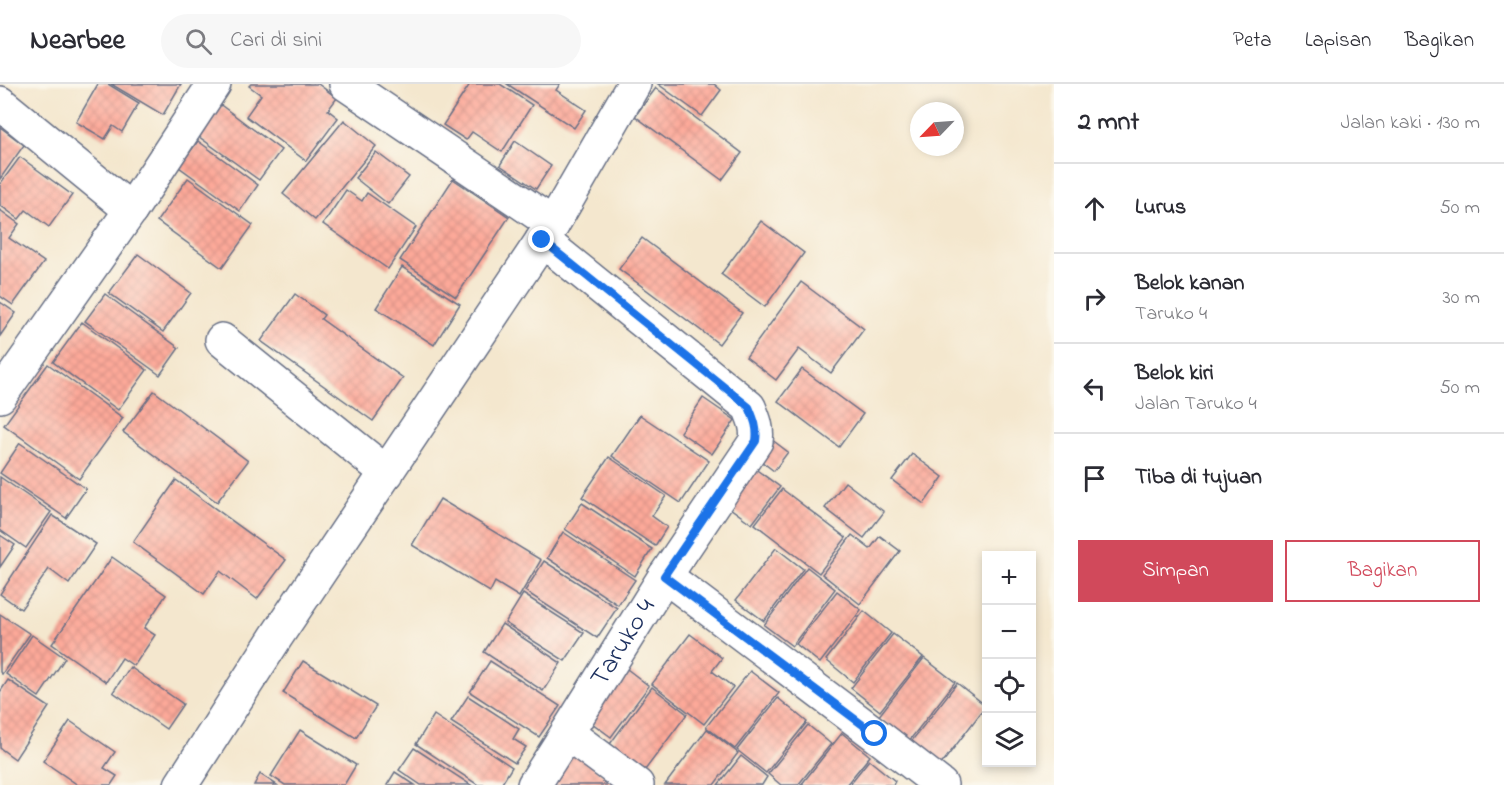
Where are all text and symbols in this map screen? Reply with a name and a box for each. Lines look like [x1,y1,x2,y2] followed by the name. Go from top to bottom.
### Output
[161,14,581,68] search box
[30,21,125,62] text: Nearbee
[182,25,215,58] icon: search
[230,25,322,57] text: Cari di sini
[1233,26,1272,56] text: Peta
[1305,26,1371,56] text: Lapisan
[1404,26,1474,56] text: Bagikan
[910,102,964,156] north arrow
[1078,104,1139,142] text: 2 mnt
[1340,109,1480,138] text: Jalan kaki · 130 m
[1078,192,1111,225] icon: ahead
[1135,192,1186,224] text: Lurus
[1439,194,1480,223] text: 50 m
[528,226,554,252] route end
[1135,268,1244,300] text: Belok kanan
[1078,282,1111,315] icon: right
[1443,284,1480,313] text: 30 m
[1135,300,1207,329] text: Taruko 4
[1135,358,1214,390] text: Belok kiri
[1078,372,1111,405] icon: left
[1439,374,1480,403] text: 50 m
[1135,390,1257,419] text: Jalan Taruko 4
[1078,462,1111,495] icon: arrive
[1135,462,1262,494] text: Tiba di tujuan
[1078,540,1273,602] button: Simpan
[1285,540,1480,602] button: Bagikan
[982,551,1036,767] map controls
[982,551,1036,605] button: +
[581,591,666,694] street label: Taruko 4
[982,605,1036,659] button: −
[982,659,1036,713] button: locate
[982,713,1036,767] button: layers
[861,720,887,746] route start

